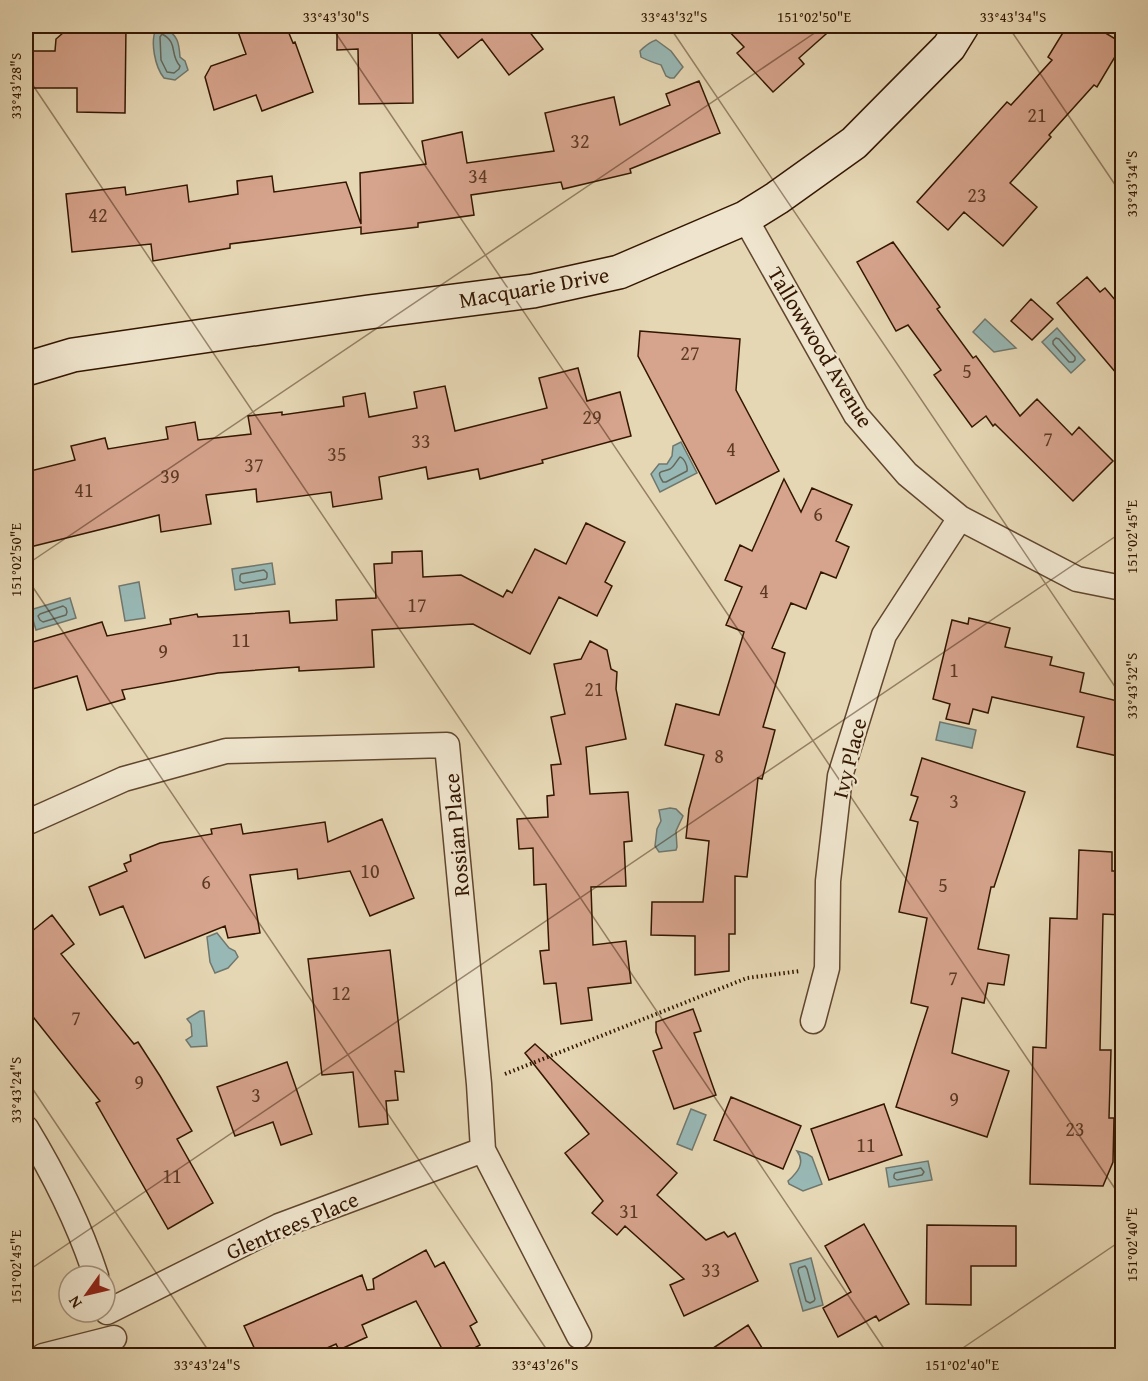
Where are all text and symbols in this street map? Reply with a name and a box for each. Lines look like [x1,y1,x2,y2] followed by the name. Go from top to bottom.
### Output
[303,6,369,27] text: 33°43'30"S
[641,6,707,27] text: 33°43'32"S
[777,6,851,27] text: 151°02'50"E
[980,6,1046,27] text: 33°43'34"S
[5,53,26,119] text: 33°43'28"S
[1027,100,1047,129] house number: 21
[570,126,590,155] house number: 32
[1121,151,1142,217] text: 33°43'34"S
[468,161,488,190] house number: 34
[967,180,987,209] house number: 23
[88,200,108,229] house number: 42
[456,258,612,316] street label: Macquarie Drive
[760,260,882,434] street label: Tallowwood Avenue
[680,338,700,367] house number: 27
[962,356,972,385] house number: 5
[582,402,602,431] house number: 29
[1043,424,1053,453] house number: 7
[411,426,431,455] house number: 33
[726,434,736,463] house number: 4
[327,439,347,468] house number: 35
[244,450,264,479] house number: 37
[160,461,180,490] house number: 39
[74,475,94,504] house number: 41
[813,499,823,528] house number: 6
[1121,500,1142,574] text: 151°02'45"E
[5,523,26,597] text: 151°02'50"E
[759,576,769,605] house number: 4
[407,590,427,619] house number: 17
[231,625,251,654] house number: 11
[158,636,168,665] house number: 9
[1121,653,1142,719] text: 33°43'32"S
[949,655,959,684] house number: 1
[584,674,604,703] house number: 21
[824,714,874,802] street label: Ivy Place
[714,741,724,770] house number: 8
[435,772,477,898] street label: Rossian Place
[949,786,959,815] house number: 3
[360,856,380,885] house number: 10
[201,867,211,896] house number: 6
[938,870,948,899] house number: 5
[948,963,958,992] house number: 7
[331,978,351,1007] house number: 12
[71,1003,81,1032] house number: 7
[5,1057,26,1123] text: 33°43'24"S
[134,1067,144,1096] house number: 9
[251,1080,261,1109] house number: 3
[949,1084,959,1113] house number: 9
[1065,1114,1085,1143] house number: 23
[856,1130,876,1159] house number: 11
[162,1161,182,1190] house number: 11
[221,1183,363,1267] street label: Glentrees Place
[619,1196,639,1225] house number: 31
[1121,1208,1142,1282] text: 151°02'40"E
[5,1230,26,1304] text: 151°02'45"E
[701,1255,721,1284] house number: 33
[57,1264,117,1324] north arrow
[61,1291,88,1314] text: N
[174,1354,240,1375] text: 33°43'24"S
[512,1354,578,1375] text: 33°43'26"S
[925,1354,999,1375] text: 151°02'40"E

